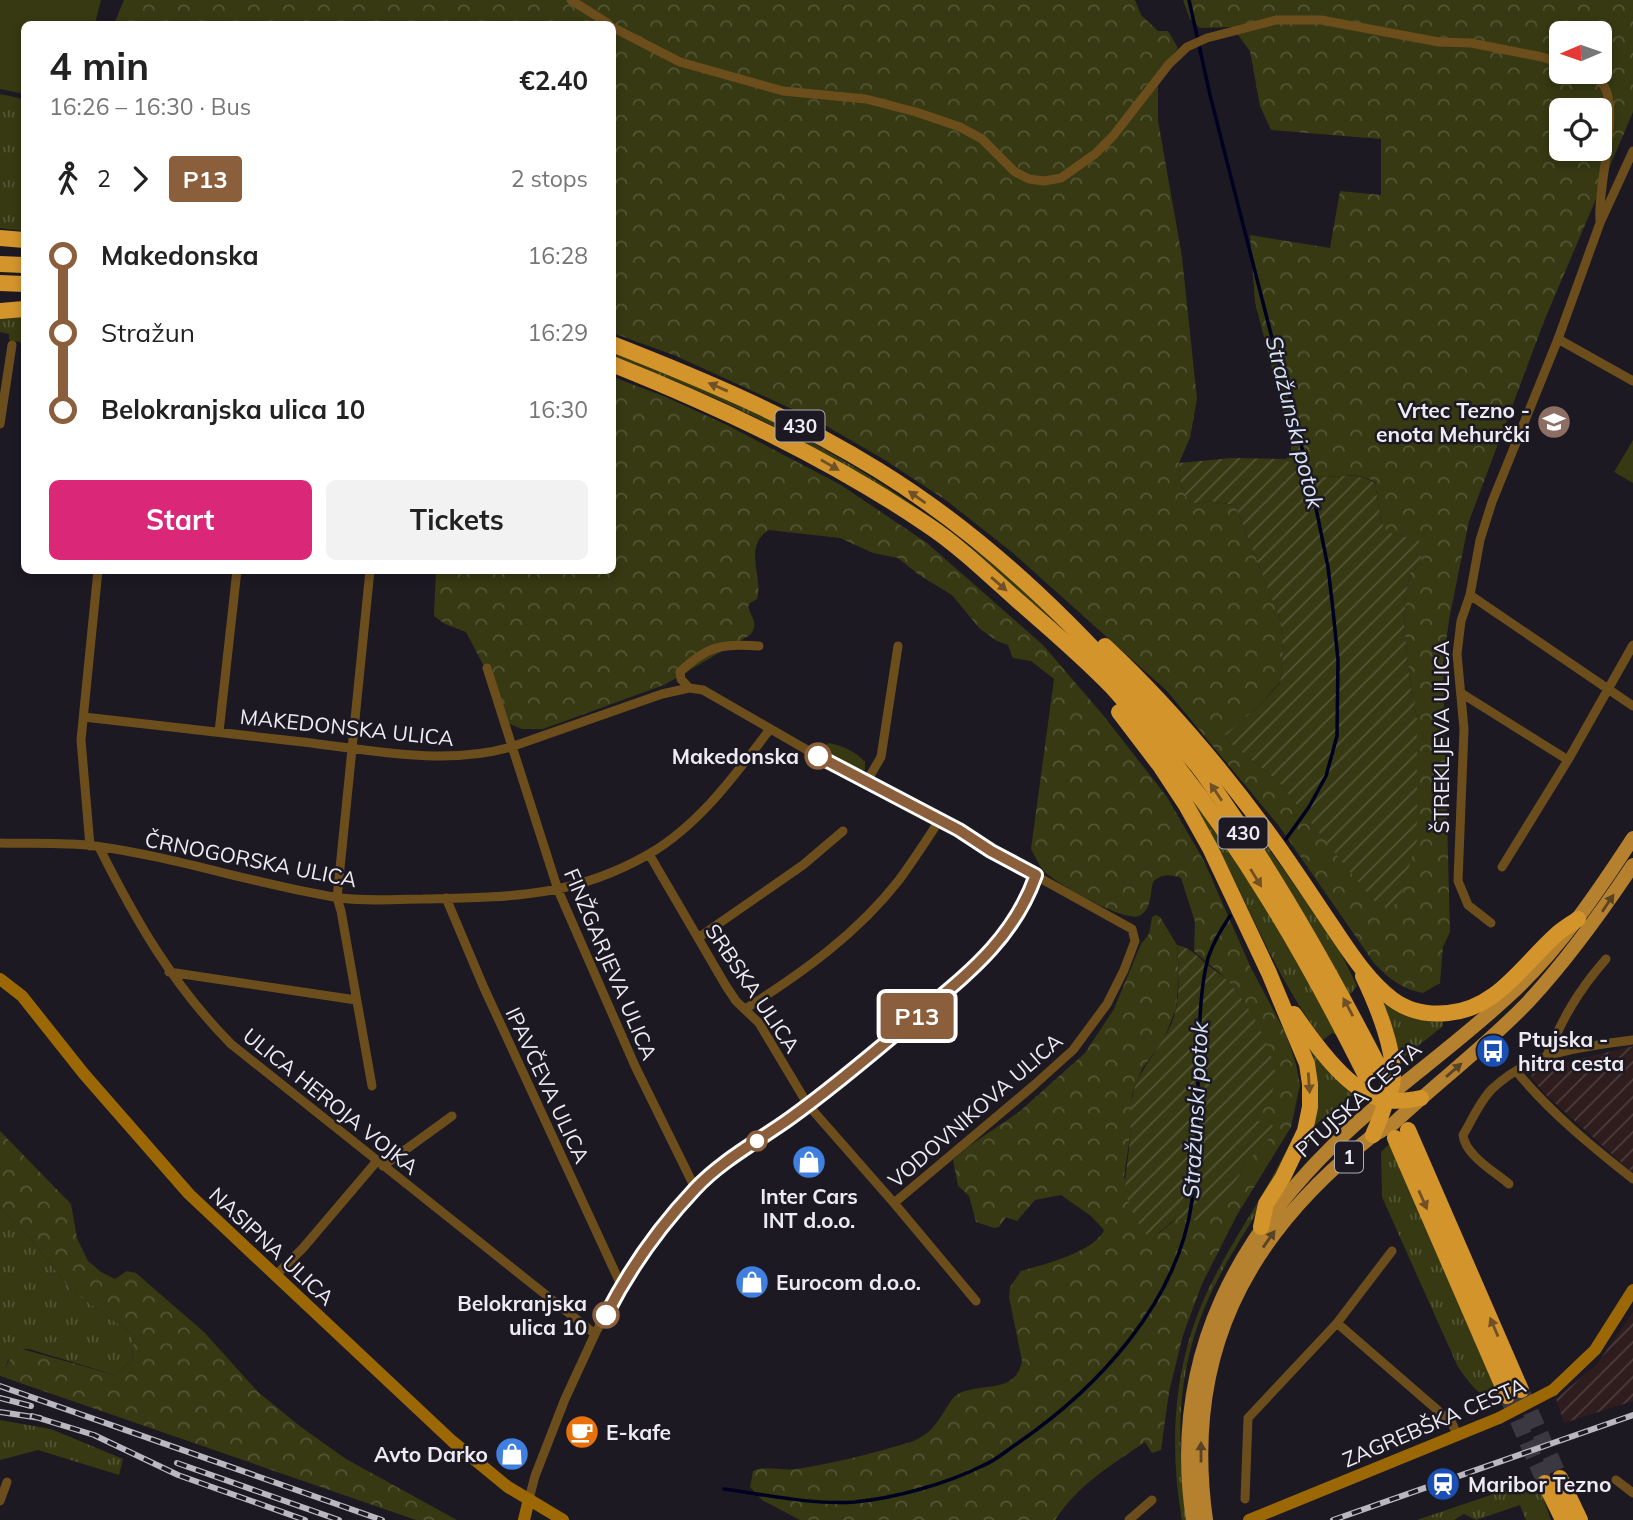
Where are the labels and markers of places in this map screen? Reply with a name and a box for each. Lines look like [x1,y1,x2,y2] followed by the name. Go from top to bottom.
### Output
[1376,397,1530,447] place label: Vrtec Tezno - enota Mehurčki
[1535,403,1573,441] school or university icon: Vrtec Tezno - enota Mehurčki
[672,743,799,769] place label: Makedonska
[805,743,831,769] marker: Makedonska
[1518,1026,1624,1076] place label: Ptujska - hitra cesta
[1474,1032,1512,1070] bus stop icon: Ptujska - hitra cesta
[747,1131,767,1151] unlabelled marker
[790,1143,828,1181] shop icon: Inter Cars INT d.o.o.
[760,1183,858,1233] place label: Inter Cars INT d.o.o.
[733,1263,771,1301] shop icon: Eurocom d.o.o.
[776,1269,921,1295] place label: Eurocom d.o.o.
[457,1290,587,1340] place label: Belokranjska ulica 10
[593,1302,619,1328] marker: Belokranjska ulica 10
[563,1413,601,1451] cafe icon: E-kafe
[606,1419,671,1445] place label: E-kafe
[493,1435,531,1473] shop icon: Avto Darko
[374,1441,488,1467] place label: Avto Darko
[1424,1465,1462,1503] station icon: Maribor Tezno
[1468,1471,1611,1497] place label: Maribor Tezno

